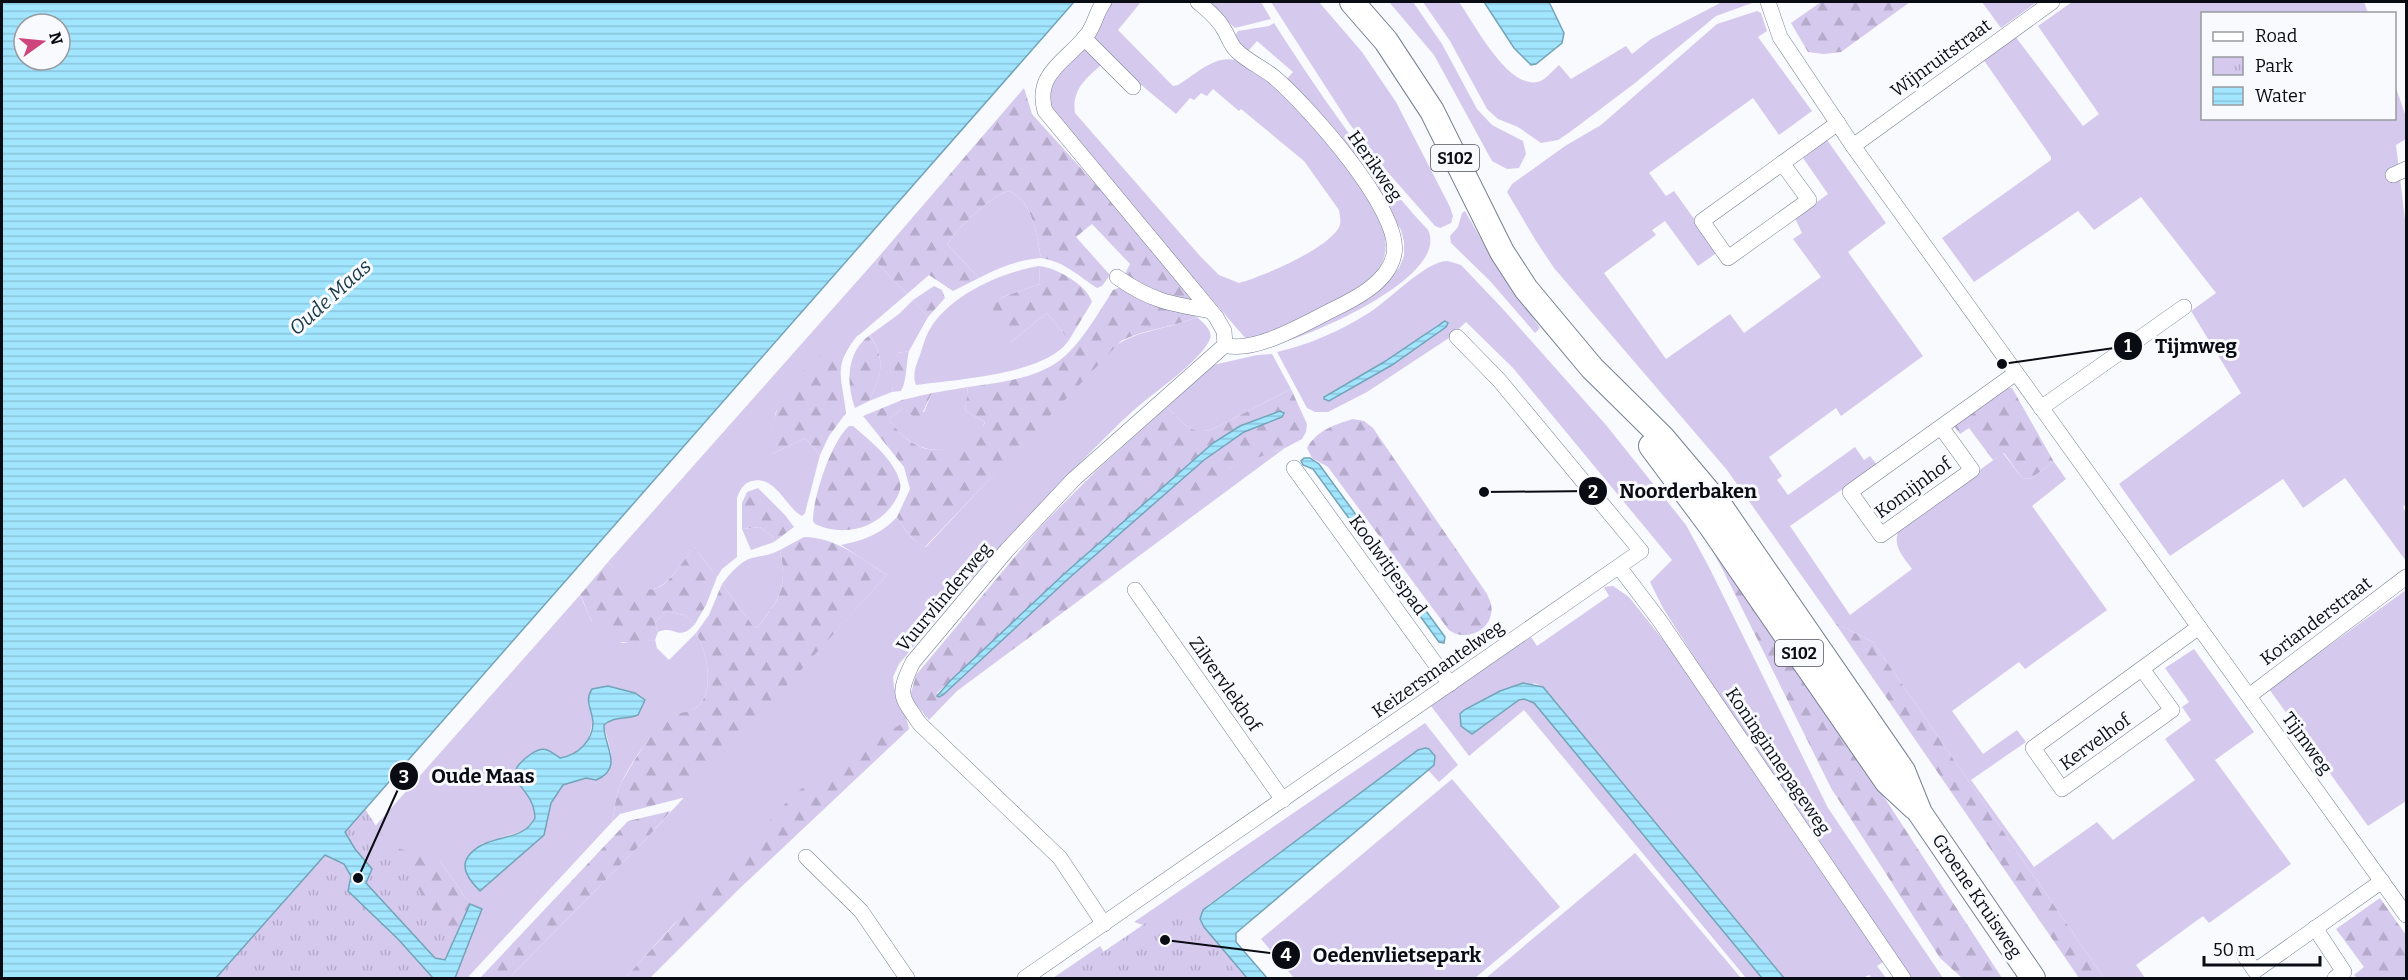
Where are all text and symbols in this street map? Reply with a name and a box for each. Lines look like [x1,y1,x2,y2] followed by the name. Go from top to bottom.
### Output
[12,12,72,72] north arrow
[2201,12,2396,120] legend
[1886,14,1996,102] street label: Wijnruitstraat
[2255,25,2298,47] text: Road
[45,30,67,47] text: N
[2255,55,2294,77] text: Park
[2255,85,2306,107] text: Water
[1343,127,1407,205] street label: Herikweg
[1431,145,1479,171] road number: S102
[284,254,376,340] water label: Oude Maas
[2113,327,2249,365] callout: Tijmweg
[2155,334,2237,358] text: Tijmweg
[2124,335,2132,357] text: 1
[1871,452,1957,523] street label: Komijnhof
[1578,472,1769,510] callout: Noorderbaken
[1619,479,1757,503] text: Noorderbaken
[1588,481,1598,503] text: 2
[1344,511,1432,620] street label: Koolwitjespad
[892,538,996,656] street label: Vuurvlinderweg
[2256,572,2376,670] street label: Korianderstraat
[1368,615,1508,723] street label: Keizersmantelweg
[1184,633,1267,737] street label: Zilvervlekhof
[1775,640,1823,666] road number: S102
[1721,683,1835,839] street label: Koninginnepageweg
[2055,708,2136,775] street label: Kervelhof
[2277,708,2337,778] street label: Tijmweg
[389,757,547,795] callout: Oude Maas
[431,764,535,788] text: Oude Maas
[399,766,409,788] text: 3
[1927,830,2027,962] street label: Groene Kruisweg
[2204,929,2320,967] scale bar
[1271,936,1493,974] callout: Oedenvlietsepark
[2213,939,2255,961] text: 50 m
[1313,943,1481,967] text: Oedenvlietsepark
[1281,944,1292,966] text: 4

